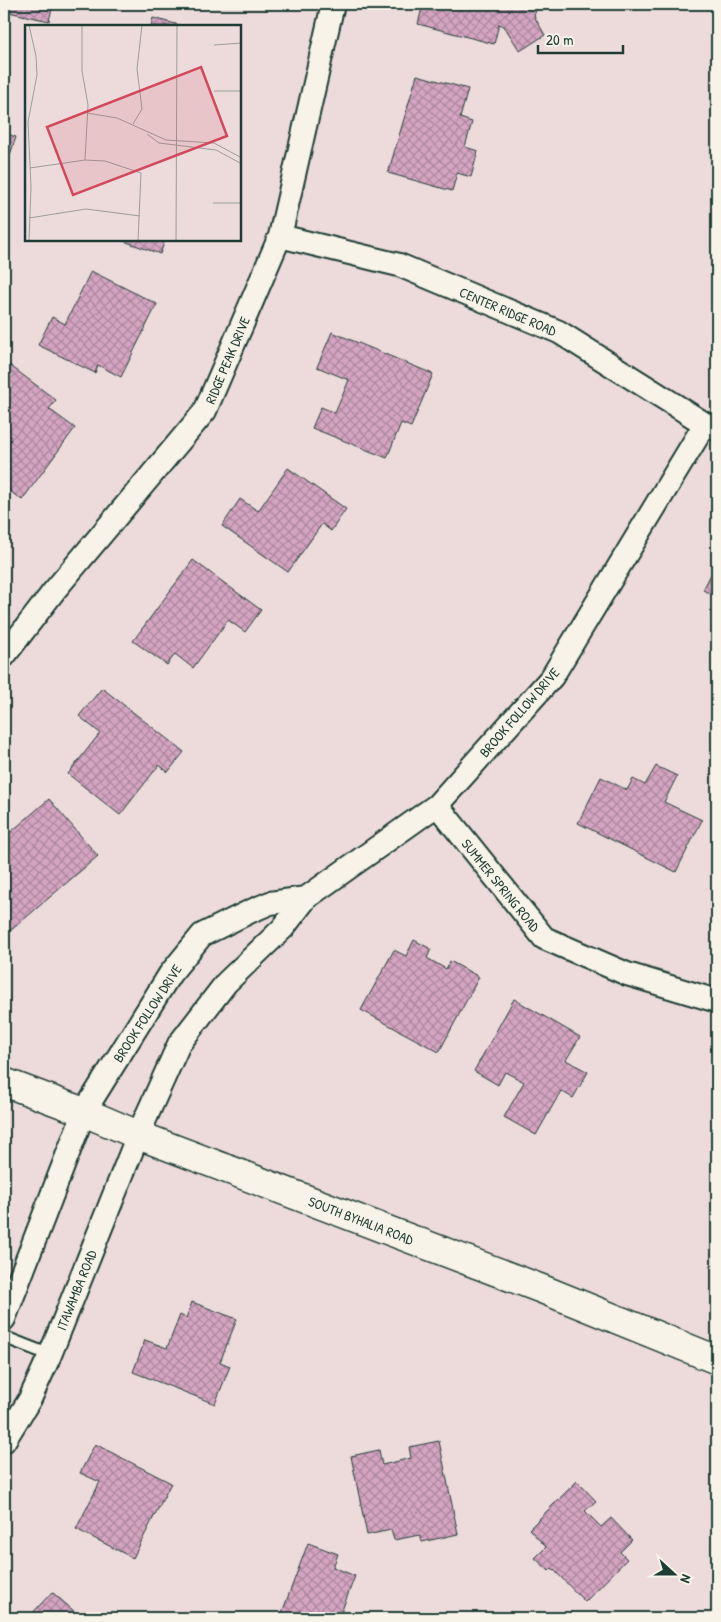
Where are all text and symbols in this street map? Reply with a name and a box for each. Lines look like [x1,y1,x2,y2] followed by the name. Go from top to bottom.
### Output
[538,22,624,54] scale bar
[25,25,241,241] inset map
[546,29,573,50] text: 20 m
[457,282,560,340] street label: CENTER RIDGE ROAD
[200,313,254,407] street label: RIDGE PEAK DRIVE
[475,663,563,761] street label: BROOK FOLLOW DRIVE
[458,835,545,936] street label: SUMMER SPRING ROAD
[108,960,186,1066] street label: BROOK FOLLOW DRIVE
[306,1191,417,1249] street label: SOUTH BYHALIA ROAD
[51,1247,101,1333] street label: ITAWAMBA ROAD
[648,1550,698,1600] north arrow
[676,1572,697,1586] text: N

